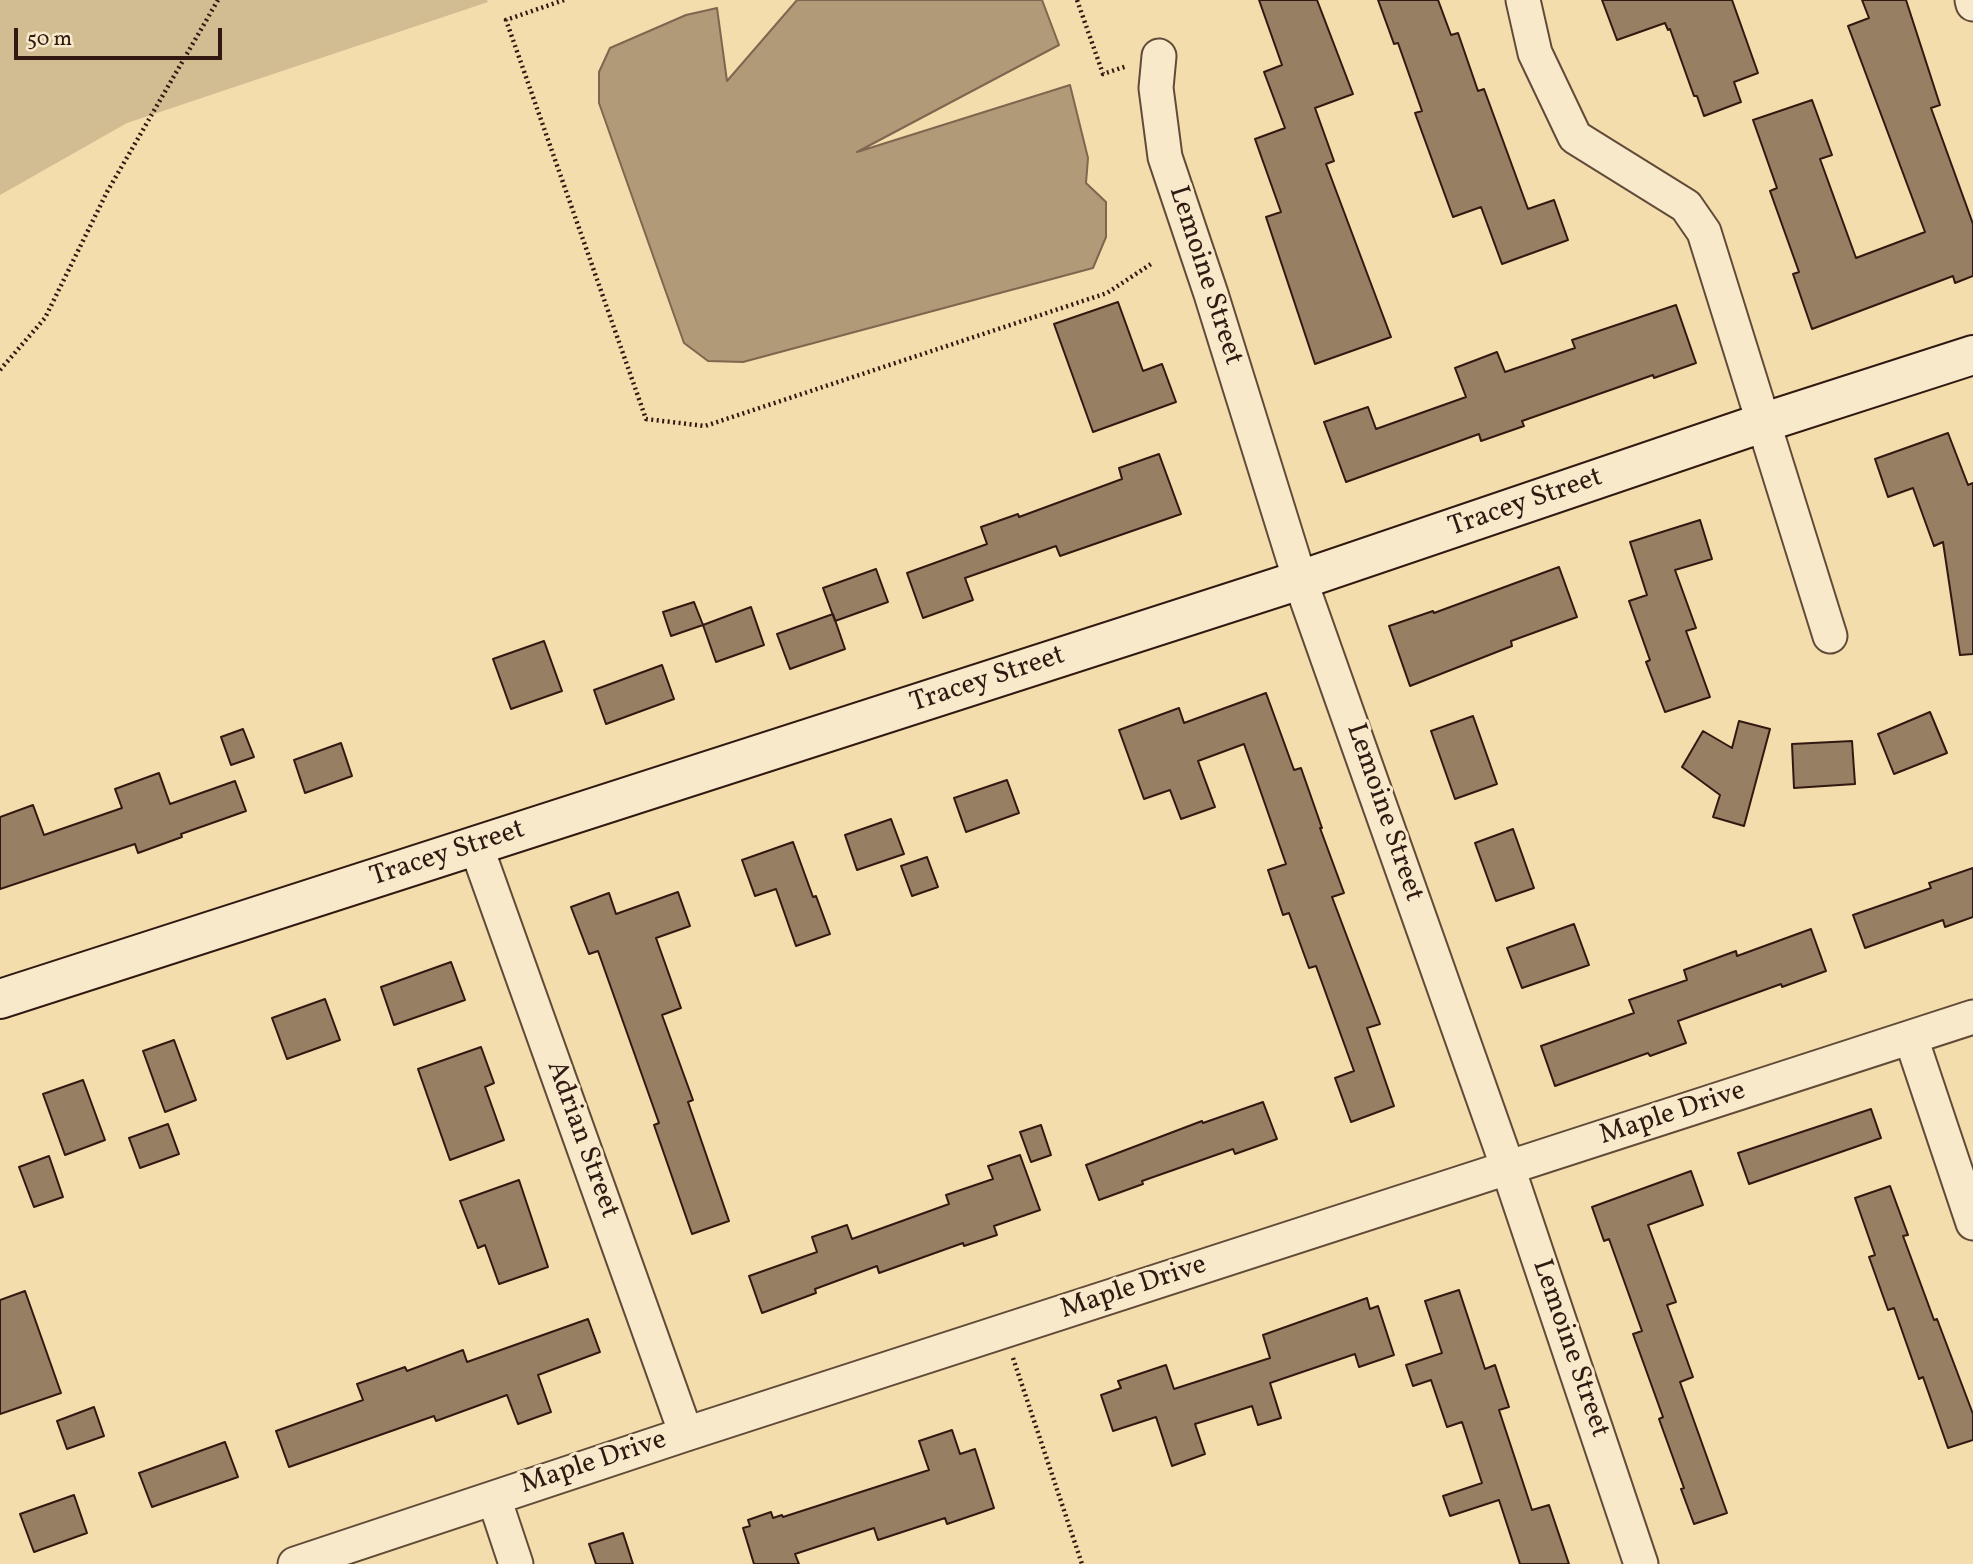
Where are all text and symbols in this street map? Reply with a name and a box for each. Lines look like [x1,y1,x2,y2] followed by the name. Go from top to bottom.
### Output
[18,14,226,58] scale bar
[27,25,72,54] text: 50 m
[1159,182,1249,370] street label: Lemoine Street
[1445,462,1607,546] street label: Tracey Street
[906,640,1070,722] street label: Tracey Street
[1337,720,1429,906] street label: Lemoine Street
[366,814,530,896] street label: Tracey Street
[537,1057,625,1223] street label: Adrian Street
[1596,1076,1750,1154] street label: Maple Drive
[1057,1250,1211,1328] street label: Maple Drive
[1523,1256,1615,1442] street label: Lemoine Street
[517,1425,671,1503] street label: Maple Drive

